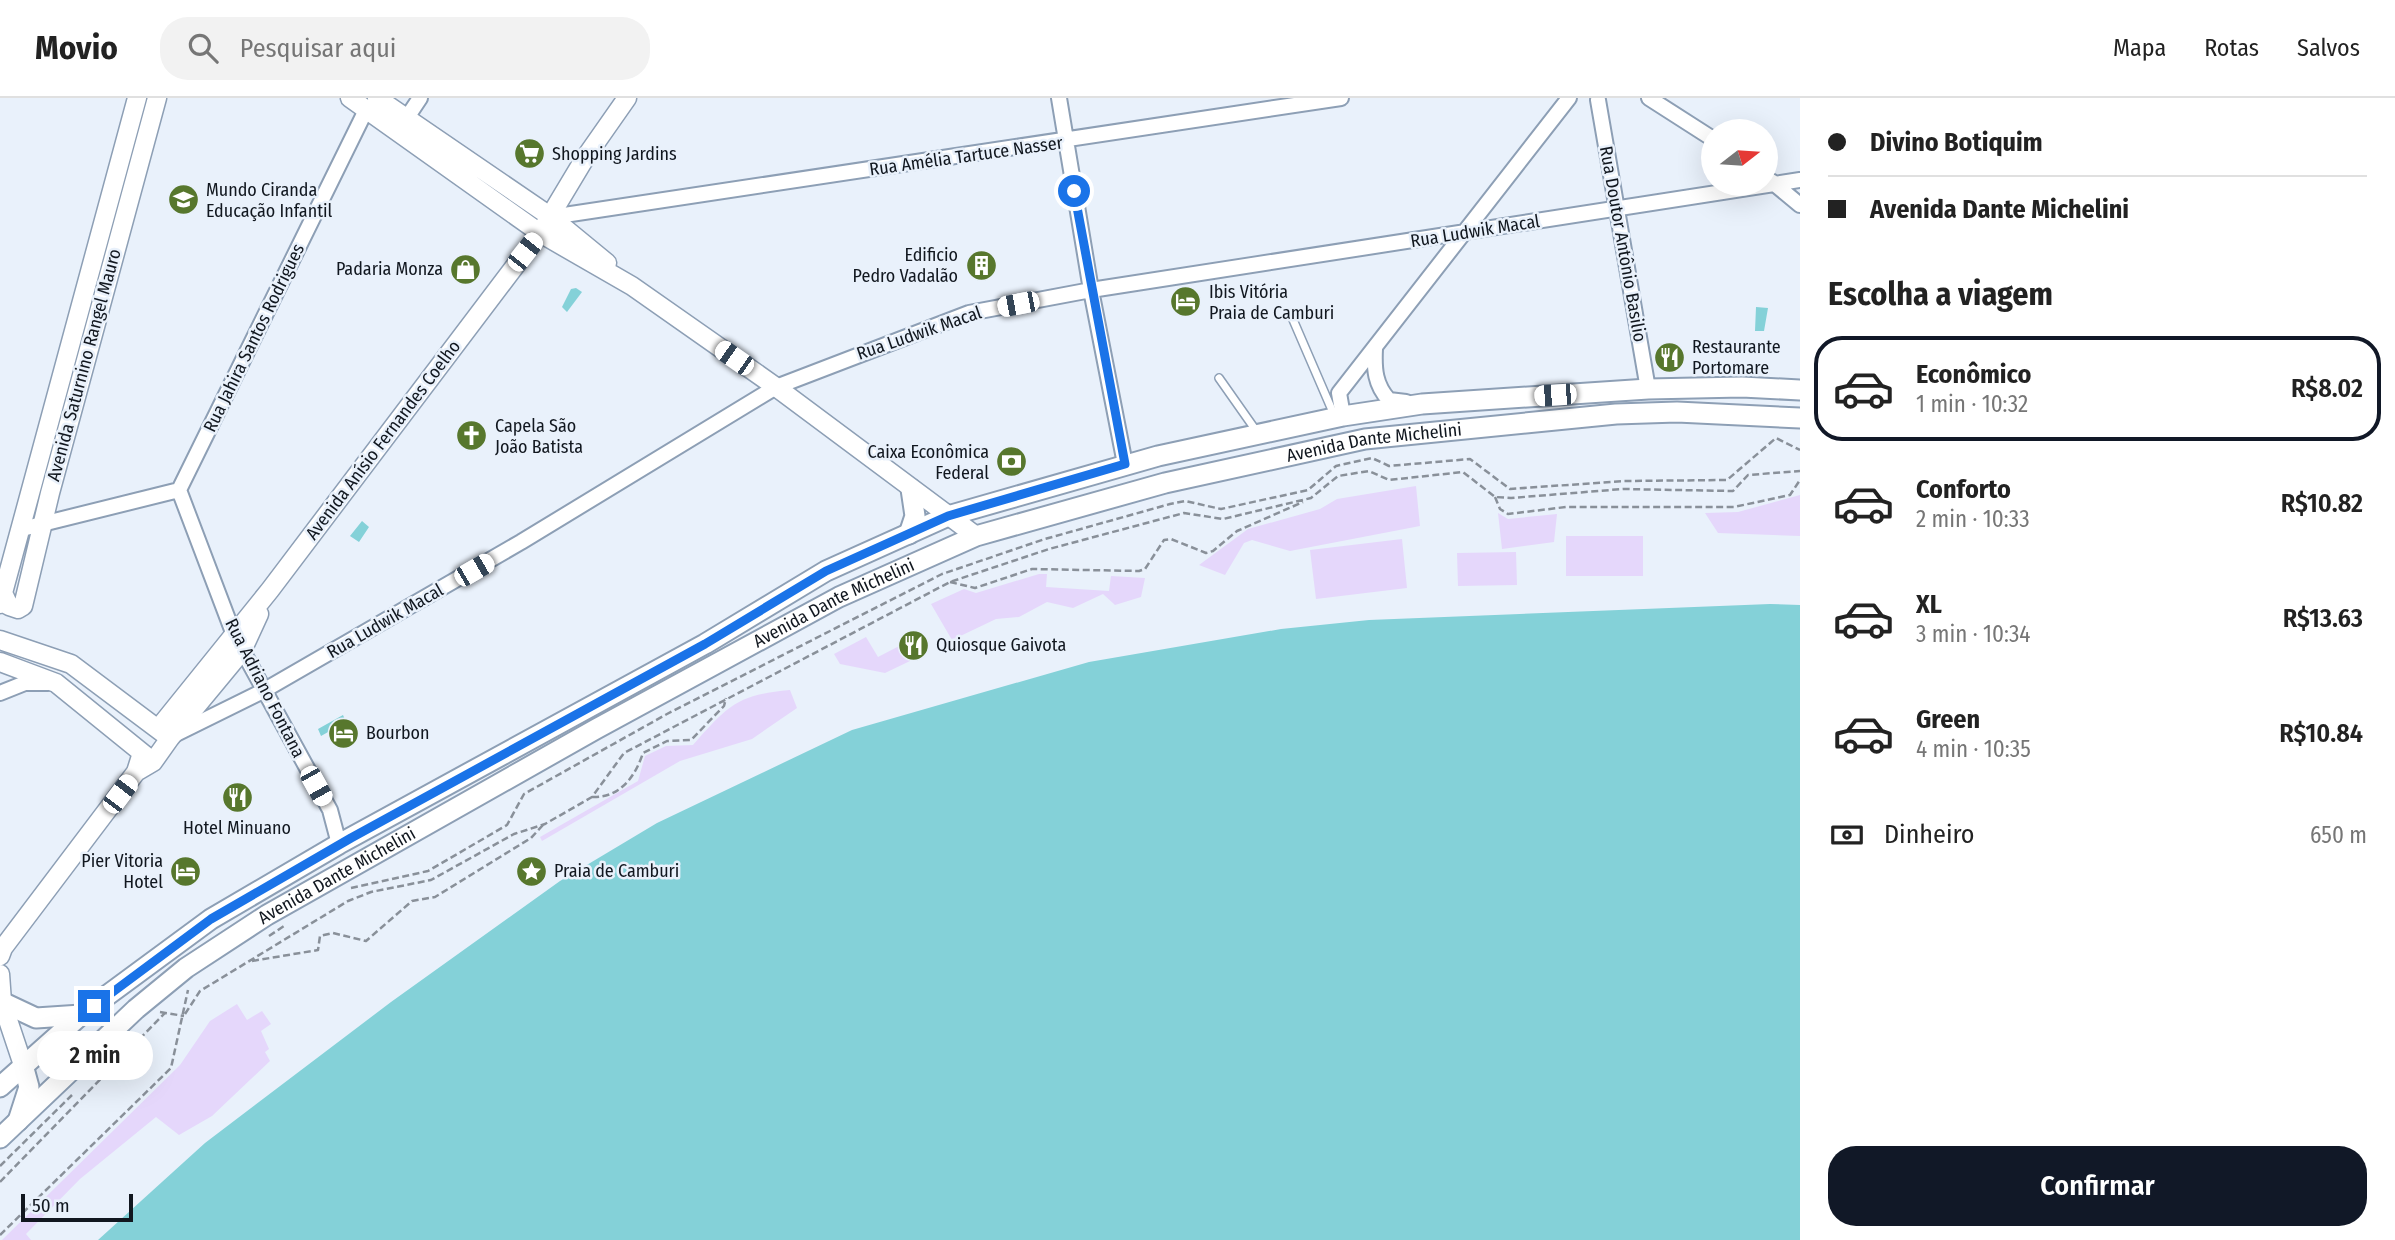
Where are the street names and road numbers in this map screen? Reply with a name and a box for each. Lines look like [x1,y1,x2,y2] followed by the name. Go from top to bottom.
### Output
[868,131,1065,180] street label: Rua Amélia Tartuce Nasser
[1595,144,1651,344] street label: Rua Doutor Antônio Basilio
[1409,210,1541,252] street label: Rua Ludwik Macal
[199,240,309,436] street label: Rua Jahira Santos Rodrigues
[42,246,126,484] street label: Avenida Saturnino Rangel Mauro
[854,301,985,365] street label: Rua Ludwik Macal
[301,336,465,544] street label: Avenida Anísio Fernandes Coelho
[1284,418,1463,467] street label: Avenida Dante Michelini
[749,554,918,653] street label: Avenida Dante Michelini
[323,579,447,663] street label: Rua Ludwik Macal
[220,615,310,761] street label: Rua Adriano Fontana
[254,822,419,929] street label: Avenida Dante Michelini

